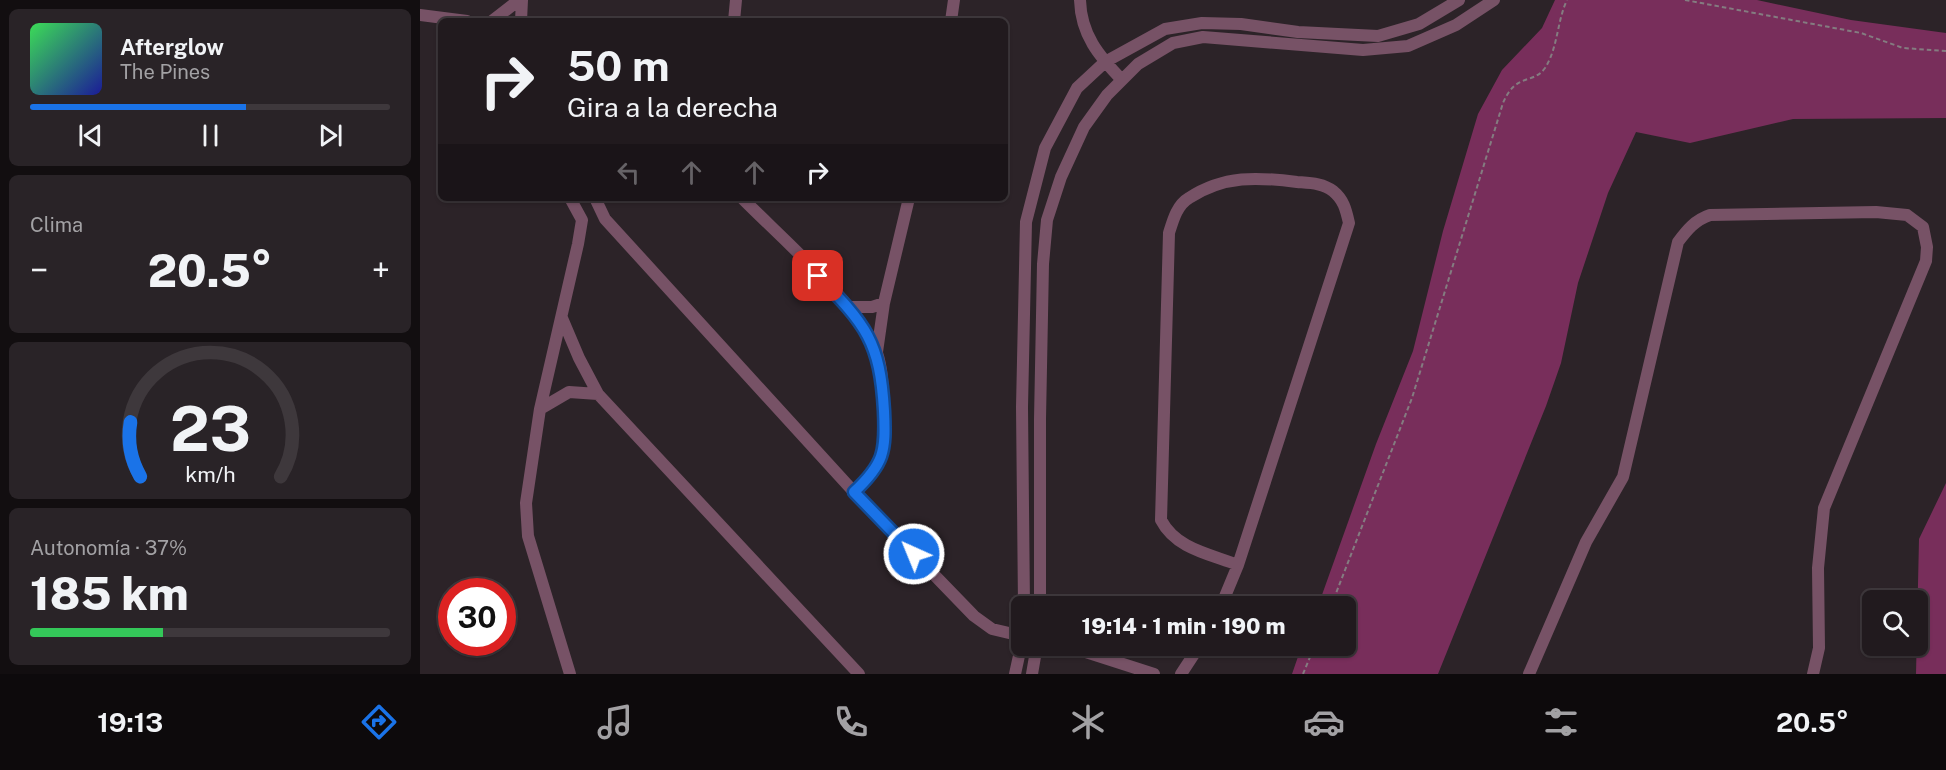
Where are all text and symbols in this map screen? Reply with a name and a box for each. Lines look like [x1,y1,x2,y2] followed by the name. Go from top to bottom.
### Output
[120,34,224,60] text: Afterglow
[567,41,670,90] text: 50 m
[468,42,546,120] icon: right
[120,60,210,84] text: The Pines
[567,91,778,123] text: Gira a la derecha
[74,119,107,152] icon: previous
[194,119,227,152] icon: pause
[314,119,347,152] icon: next
[612,156,645,189] icon: left
[675,156,708,189] icon: ahead
[738,156,771,189] icon: ahead
[801,156,834,189] icon: right
[30,213,83,237] text: Clima
[148,244,272,297] text: 20.5°
[792,250,843,301] pin
[30,251,48,289] text: −
[372,251,390,289] text: +
[801,259,834,292] icon: arrive
[169,392,251,465] text: 23
[185,463,235,488] text: km/h
[882,522,946,586] position arrow
[30,536,187,560] text: Autonomía · 37%
[30,567,189,620] text: 185 km
[438,578,516,656] speed limit sign: 30
[1862,590,1928,656] map controls
[1862,590,1928,656] button: search
[1082,613,1285,639] text: 19:14 · 1 min · 190 m
[358,701,400,743] icon: directions
[594,701,636,743] icon: music
[830,701,872,743] icon: phone
[1067,701,1109,743] icon: climate
[1303,701,1345,743] icon: car
[1540,701,1582,743] icon: filters
[97,706,163,738] text: 19:13
[1776,706,1849,738] text: 20.5°

